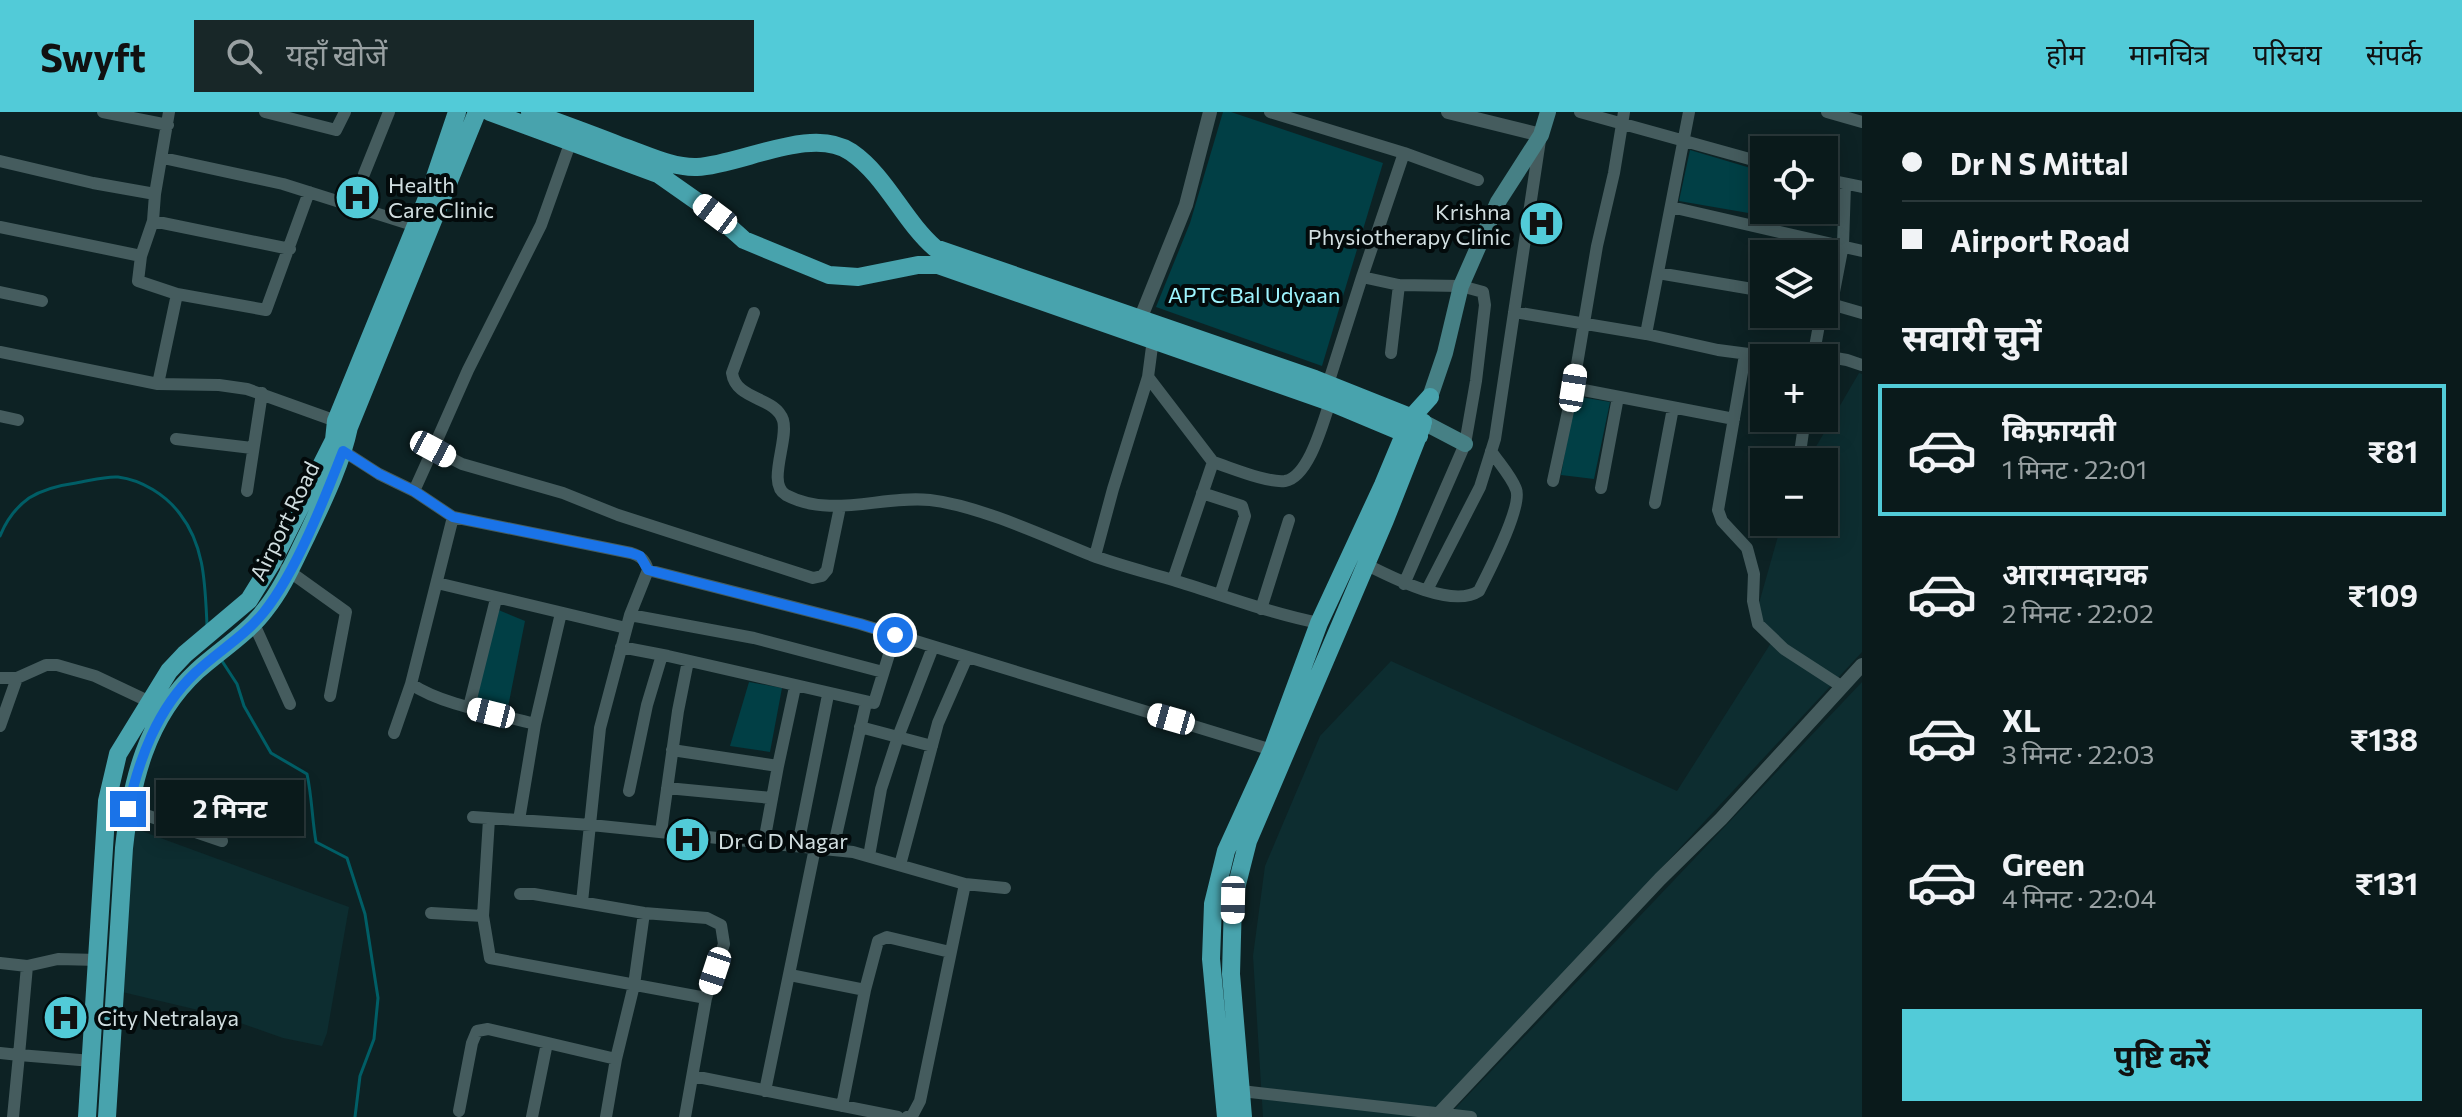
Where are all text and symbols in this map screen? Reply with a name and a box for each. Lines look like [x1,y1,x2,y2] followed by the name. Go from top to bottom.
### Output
[194,20,754,92] search box
[40,33,146,80] text: Swyft
[222,34,266,78] icon: search
[286,35,387,72] text: यहाँ खोजें
[2046,37,2085,71] text: होम
[2129,37,2209,71] text: मानचित्र
[2253,37,2322,71] text: परिचय
[2366,37,2422,71] text: संपर्क
[1750,136,1838,536] map controls
[1750,136,1838,224] button: locate
[1950,144,2129,181] text: Dr N S Mittal
[388,171,494,223] place label: Health Care Clinic
[333,173,381,221] hospital icon: Health Care Clinic
[689,190,741,238] car
[1308,198,1511,250] place label: Krishna Physiotherapy Clinic
[1518,200,1566,248] hospital icon: Krishna Physiotherapy Clinic
[1950,221,2130,258] text: Airport Road
[1750,240,1838,328] button: layers
[1168,281,1340,308] park label: APTC Bal Udyaan
[1902,314,2041,358] text: सवारी चुनें
[1750,344,1838,432] button: +
[1557,362,1589,414] car
[2002,410,2116,447] text: किफ़ायती
[1906,414,1978,486] icon: car
[406,427,460,471] car
[2367,432,2418,469] text: ₹81
[1750,448,1838,536] button: −
[2002,453,2147,484] text: 1 मिनट · 22:01
[244,457,324,585] street label: Airport Road
[2002,554,2148,591] text: आरामदायक
[1906,558,1978,630] icon: car
[2347,576,2418,613] text: ₹109
[2002,597,2154,628] text: 2 मिनट · 22:02
[877,617,913,653] route start
[465,696,517,730] car
[1145,701,1197,737] car
[2002,701,2041,738] text: XL
[1906,702,1978,774] icon: car
[2350,720,2418,757] text: ₹138
[2002,738,2154,769] text: 3 मिनट · 22:03
[156,781,304,837] callout: 2 मिनट
[110,791,146,827] route end
[193,792,267,823] text: 2 मिनट
[663,816,711,864] hospital icon: Dr G D Nagar
[718,827,848,854] place label: Dr G D Nagar
[2002,845,2085,882] text: Green
[1906,846,1978,918] icon: car
[2355,864,2418,901] text: ₹131
[1221,876,1245,924] car
[2002,882,2156,913] text: 4 मिनट · 22:04
[696,944,734,998] car
[42,993,90,1041] hospital icon: City Netralaya
[97,1004,239,1031] place label: City Netralaya
[1902,1009,2422,1101] button: पुष्टि करें

